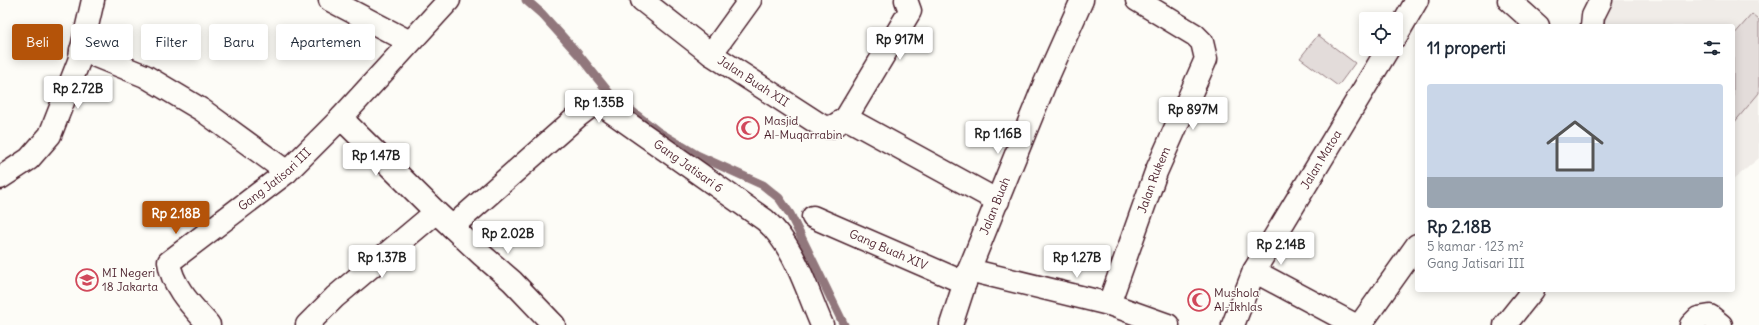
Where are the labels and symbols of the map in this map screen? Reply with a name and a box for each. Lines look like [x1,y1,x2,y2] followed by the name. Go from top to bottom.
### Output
[863,27,937,61] pin: Rp 917M
[715,52,792,110] street label: Jalan Buah XII
[37,76,119,110] pin: Rp 2.72B
[558,90,640,124] pin: Rp 1.35B
[1156,97,1230,131] pin: Rp 897M
[764,113,842,142] place label: Masjid Al-Muqarrabin
[735,115,761,141] mosque icon: Masjid Al-Muqarrabin
[957,121,1039,155] pin: Rp 1.16B
[1297,127,1344,192] street label: Jalan Matoa
[651,136,726,195] street label: Gang Jatisari 6
[335,143,417,177] pin: Rp 1.47B
[1134,144,1173,215] street label: Jalan Rukem
[235,145,314,214] street label: Gang Jatisari III
[976,175,1013,237] street label: Jalan Buah
[135,201,217,235] pin: Rp 2.18B
[467,221,549,255] pin: Rp 2.02B
[847,226,930,273] street label: Gang Buah XIV
[1240,232,1322,266] pin: Rp 2.14B
[341,245,423,279] pin: Rp 1.37B
[1036,245,1118,279] pin: Rp 1.27B
[102,265,158,294] place label: MI Negeri 18 Jakarta
[74,267,100,293] school or university icon: MI Negeri 18 Jakarta
[1214,285,1262,314] place label: Mushola Al-Ikhlas
[1186,287,1212,313] mosque icon: Mushola Al-Ikhlas

